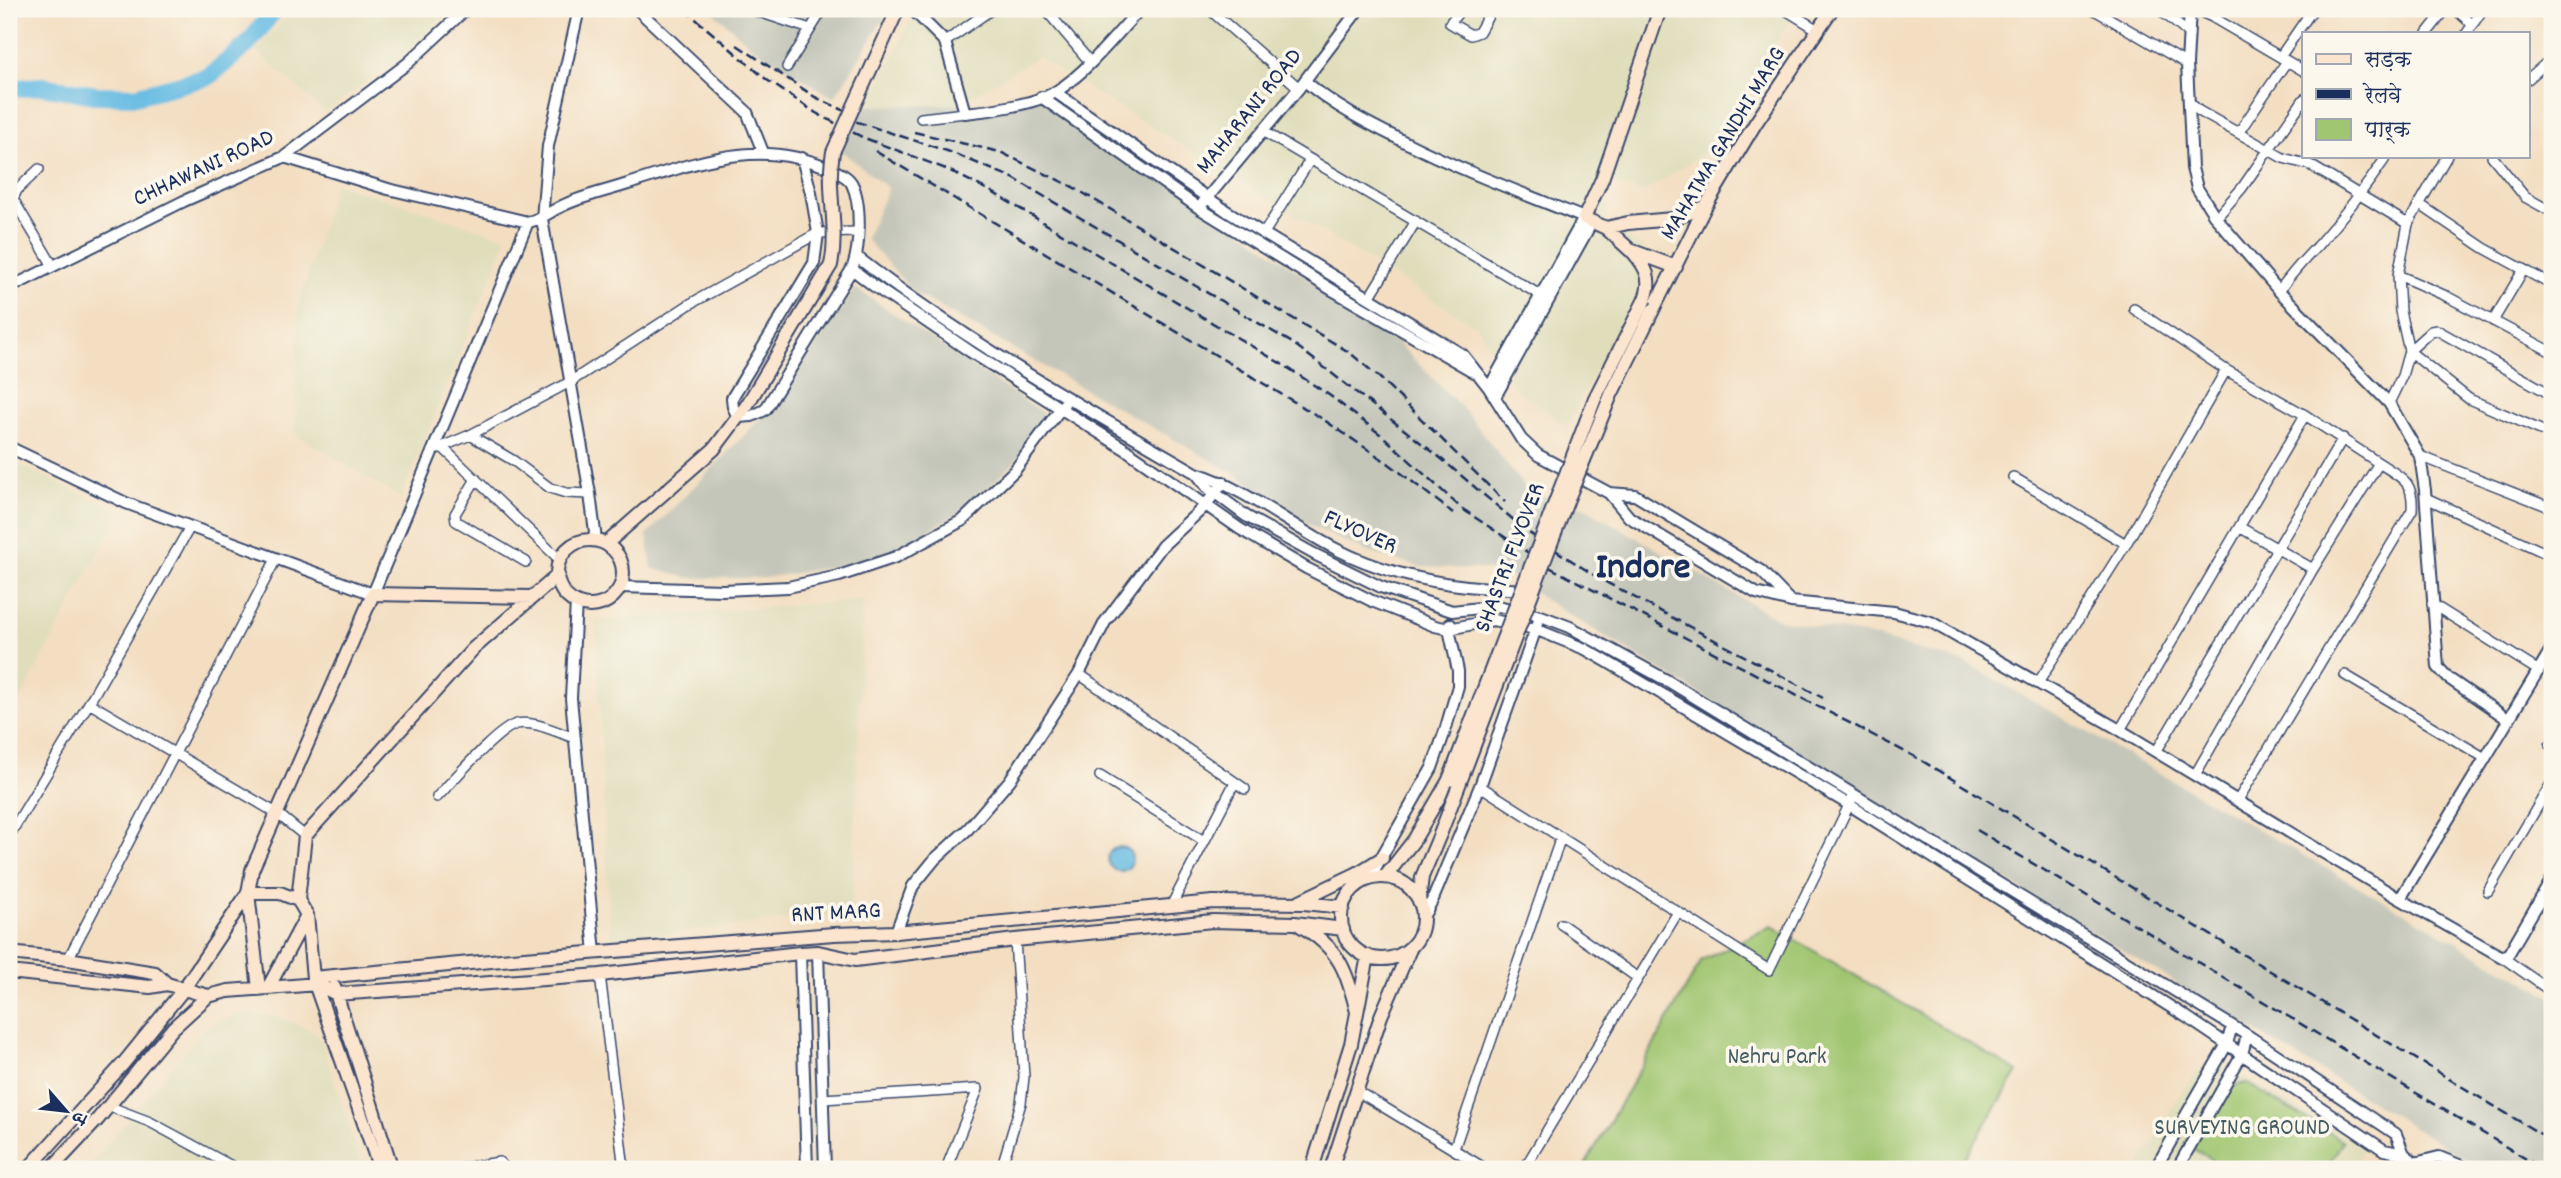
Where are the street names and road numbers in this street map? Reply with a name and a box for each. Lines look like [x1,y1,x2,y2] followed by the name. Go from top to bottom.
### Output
[1653,41,1795,247] street label: MAHATMA GANDHI MARG
[1189,42,1311,182] street label: MAHARANI ROAD
[128,121,280,217] street label: CHHAWANI ROAD
[1467,478,1555,638] street label: SHASTRI FLYOVER
[1318,502,1402,564] street label: FLYOVER
[790,895,882,933] street label: RNT MARG

